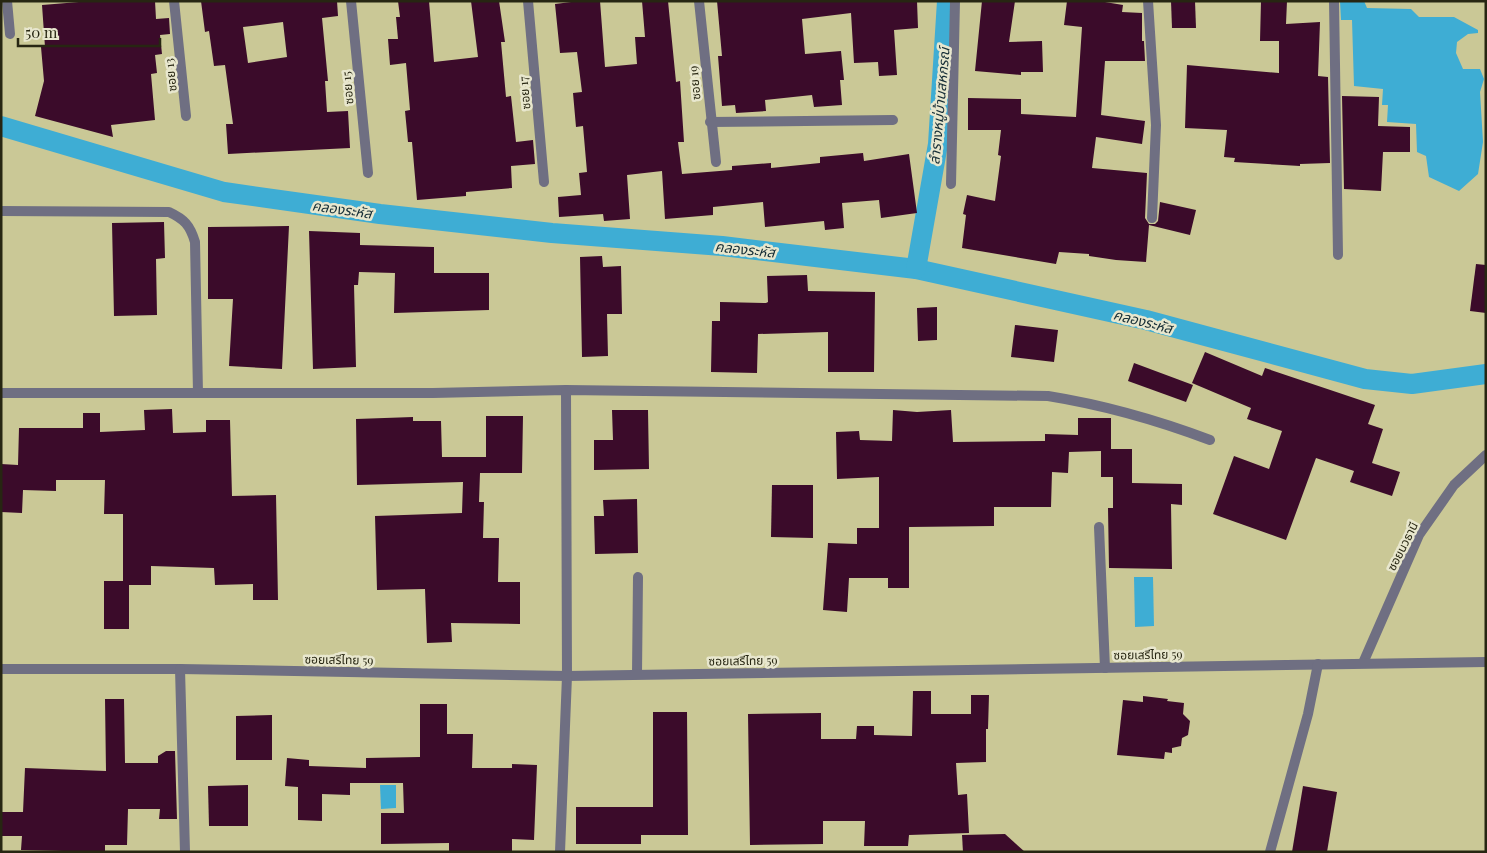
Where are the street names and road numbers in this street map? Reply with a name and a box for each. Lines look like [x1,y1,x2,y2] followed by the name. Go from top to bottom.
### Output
[160,58,180,92] street label: ซอย 13
[685,65,703,101] street label: ซอย 19
[338,71,356,105] street label: ซอย 15
[515,76,533,110] street label: ซอย 17
[1383,519,1421,573] street label: ซอยนวธานี
[1113,645,1183,663] street label: ซอยเสรีไทย 59
[304,650,374,668] street label: ซอยเสรีไทย 59
[708,651,778,669] street label: ซอยเสรีไทย 59

